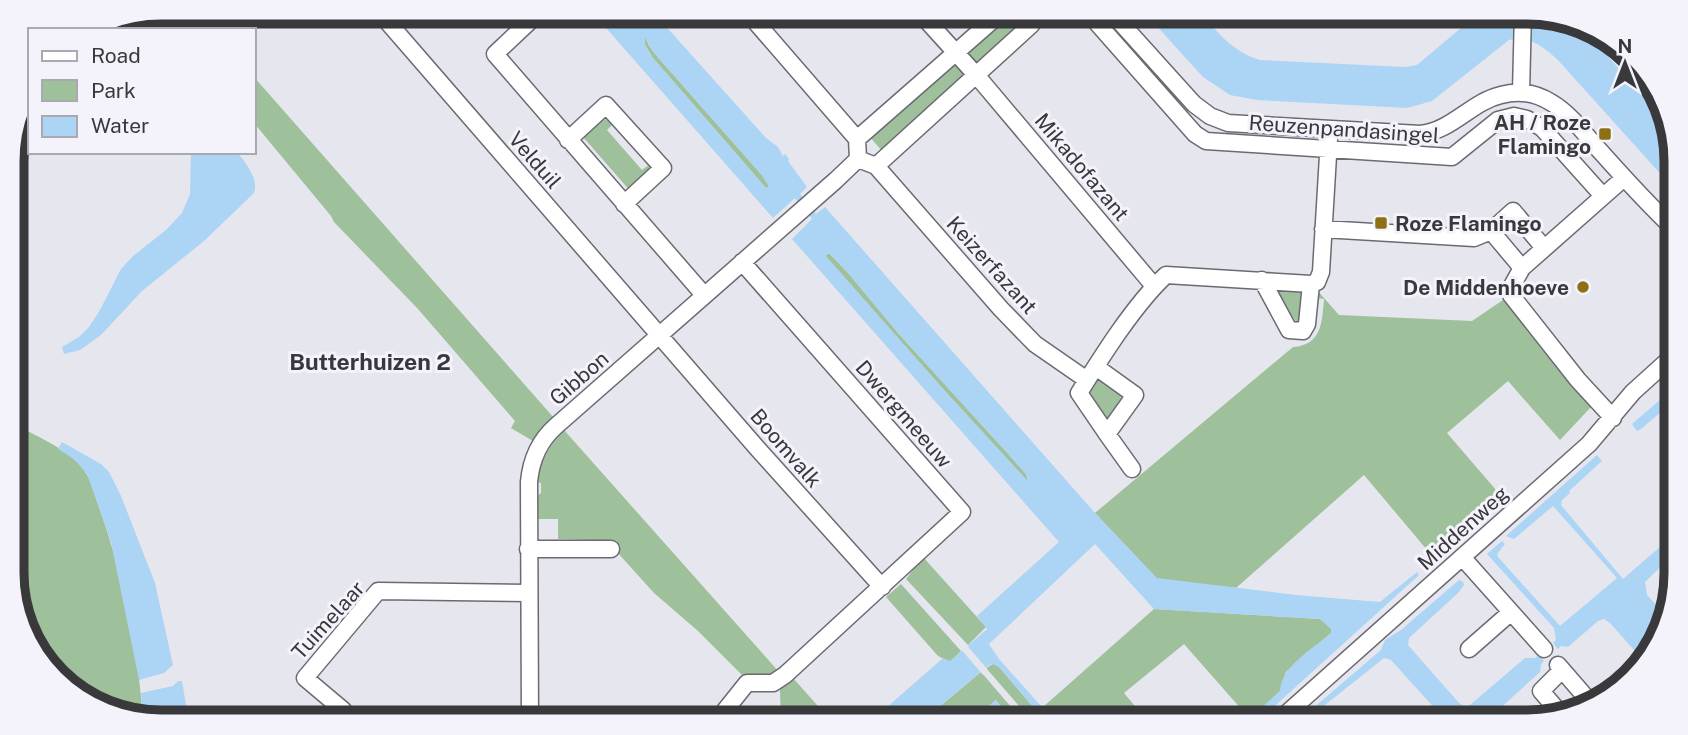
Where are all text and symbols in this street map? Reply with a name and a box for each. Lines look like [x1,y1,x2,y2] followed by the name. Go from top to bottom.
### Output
[28,28,256,154] legend
[1590,28,1660,98] north arrow
[1618,35,1632,57] text: N
[91,43,141,68] text: Road
[91,78,136,103] text: Park
[1030,108,1134,226] street label: Mikadofazant
[1248,110,1440,148] street label: Reuzenpandasingel
[1494,110,1591,159] place label: AH / Roze Flamingo
[91,113,149,138] text: Water
[503,126,567,194] street label: Velduil
[1597,126,1613,142] marker: AH / Roze Flamingo
[942,211,1042,319] street label: Keizerfazant
[1395,211,1542,236] place label: Roze Flamingo
[1373,215,1389,231] marker: Roze Flamingo
[1403,275,1569,300] place label: De Middenhoeve
[1575,279,1591,295] marker: De Middenhoeve
[544,346,614,410] street label: Gibbon
[289,348,451,375] district label: Butterhuizen 2
[851,355,957,473] street label: Dwergmeeuw
[745,404,827,492] street label: Boomvalk
[1412,481,1514,575] street label: Middenweg
[286,576,370,664] street label: Tuimelaar

